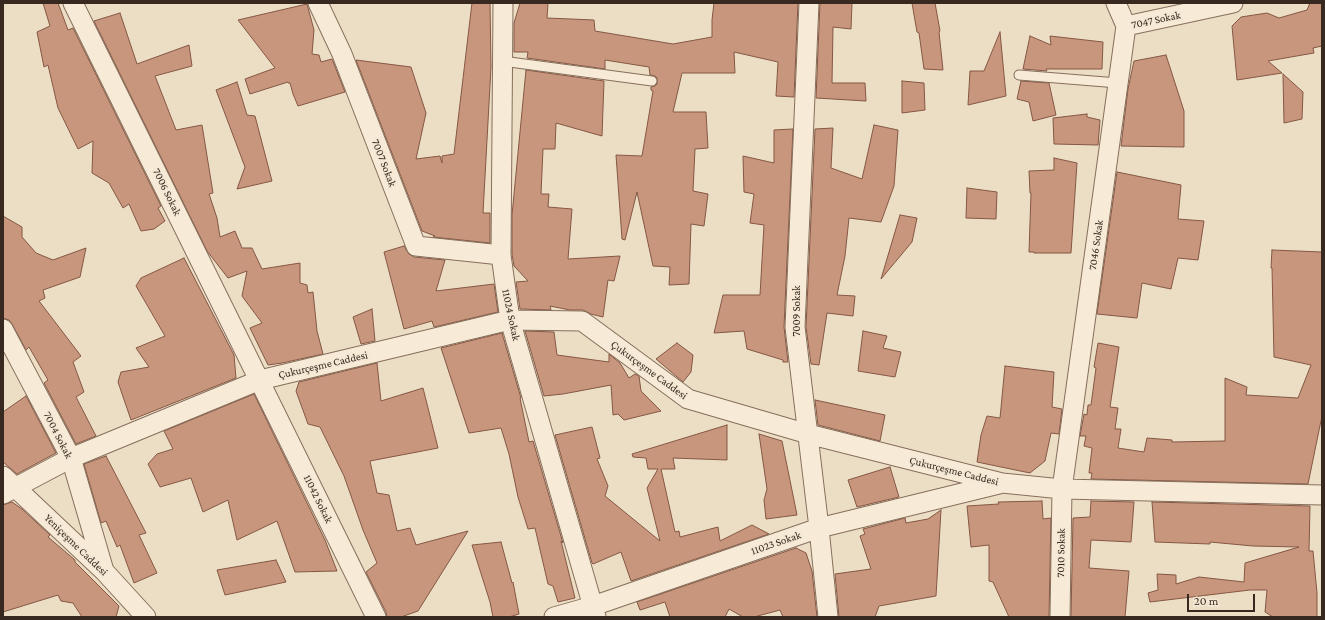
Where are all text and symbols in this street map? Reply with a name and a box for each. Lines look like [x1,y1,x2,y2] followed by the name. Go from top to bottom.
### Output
[1130,8,1182,32] street label: 7047 Sokak
[369,137,399,189] street label: 7007 Sokak
[150,166,184,218] street label: 7006 Sokak
[1086,219,1106,271] street label: 7046 Sokak
[790,285,804,337] street label: 7009 Sokak
[499,288,523,342] street label: 11024 Sokak
[608,338,690,402] street label: Çukurçeşme Caddesi
[277,348,369,382] street label: Çukurçeşme Caddesi
[41,409,75,461] street label: 7004 Sokak
[908,454,1000,488] street label: Çukurçeşme Caddesi
[301,473,335,525] street label: 11042 Sokak
[41,511,111,579] street label: Yeniçeşme Caddesi
[749,528,803,558] street label: 11023 Sokak
[1054,528,1068,578] street label: 7010 Sokak
[1189,586,1257,612] scale bar
[1194,594,1218,608] text: 20 m

